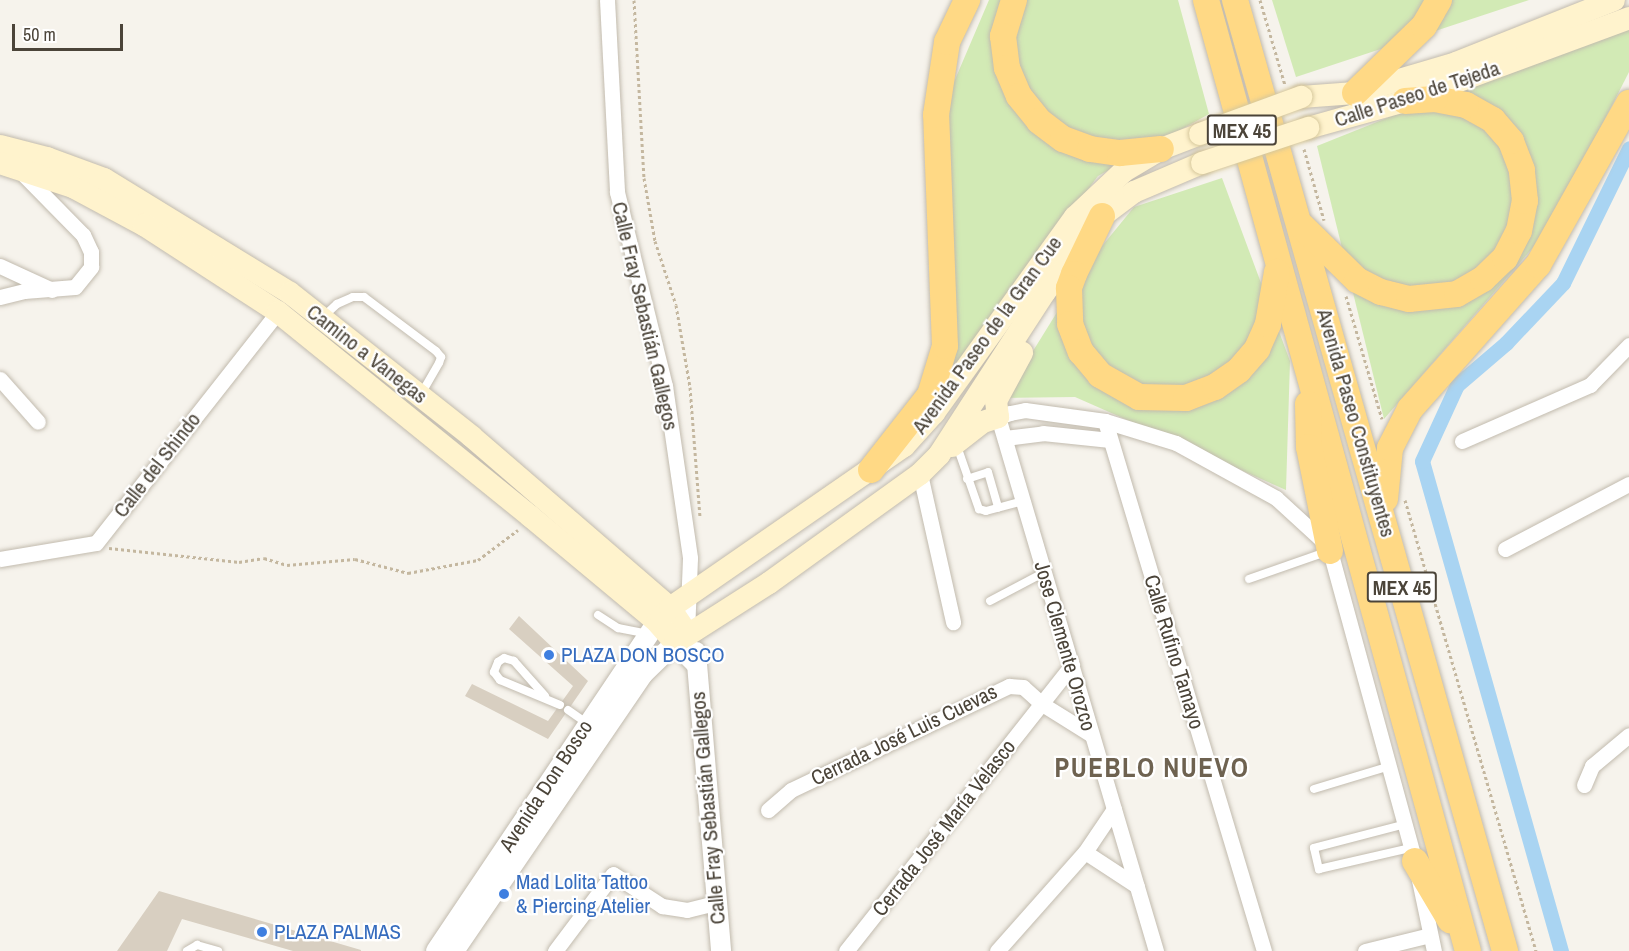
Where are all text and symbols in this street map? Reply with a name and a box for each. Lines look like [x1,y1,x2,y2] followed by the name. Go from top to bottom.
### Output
[15,12,126,50] scale bar
[23,22,56,47] text: 50 m
[1331,55,1503,133] street label: Calle Paseo de Tejeda
[1206,113,1278,147] road number: MEX 45
[606,199,684,433] street label: Calle Fray Sebastián Gallegos
[907,231,1067,439] street label: Avenida Paseo de la Gran Cue
[302,299,432,409] street label: Camino a Vanegas
[1311,306,1401,540] street label: Avenida Paseo Constituyentes
[108,407,206,523] street label: Calle del Shindo
[1029,558,1101,734] street label: Jose Clemente Orozco
[1366,570,1438,604] road number: MEX 45
[1139,572,1209,732] street label: Calle Rufino Tamayo
[561,642,726,668] place label: PLAZA DON BOSCO
[542,648,556,662] marker: PLAZA DON BOSCO
[807,679,1001,791] street label: Cerrada José Luis Cuevas
[685,691,731,925] street label: Calle Fray Sebastián Gallegos
[494,715,598,857] street label: Avenida Don Bosco
[867,735,1021,921] street label: Cerrada José María Velasco
[1054,752,1250,784] district label: PUEBLO NUEVO
[516,869,651,919] place label: Mad Lolita Tattoo & Piercing Atelier
[497,887,511,901] marker: Mad Lolita Tattoo & Piercing Atelier
[274,919,402,945] place label: PLAZA PALMAS
[255,925,269,939] marker: PLAZA PALMAS

